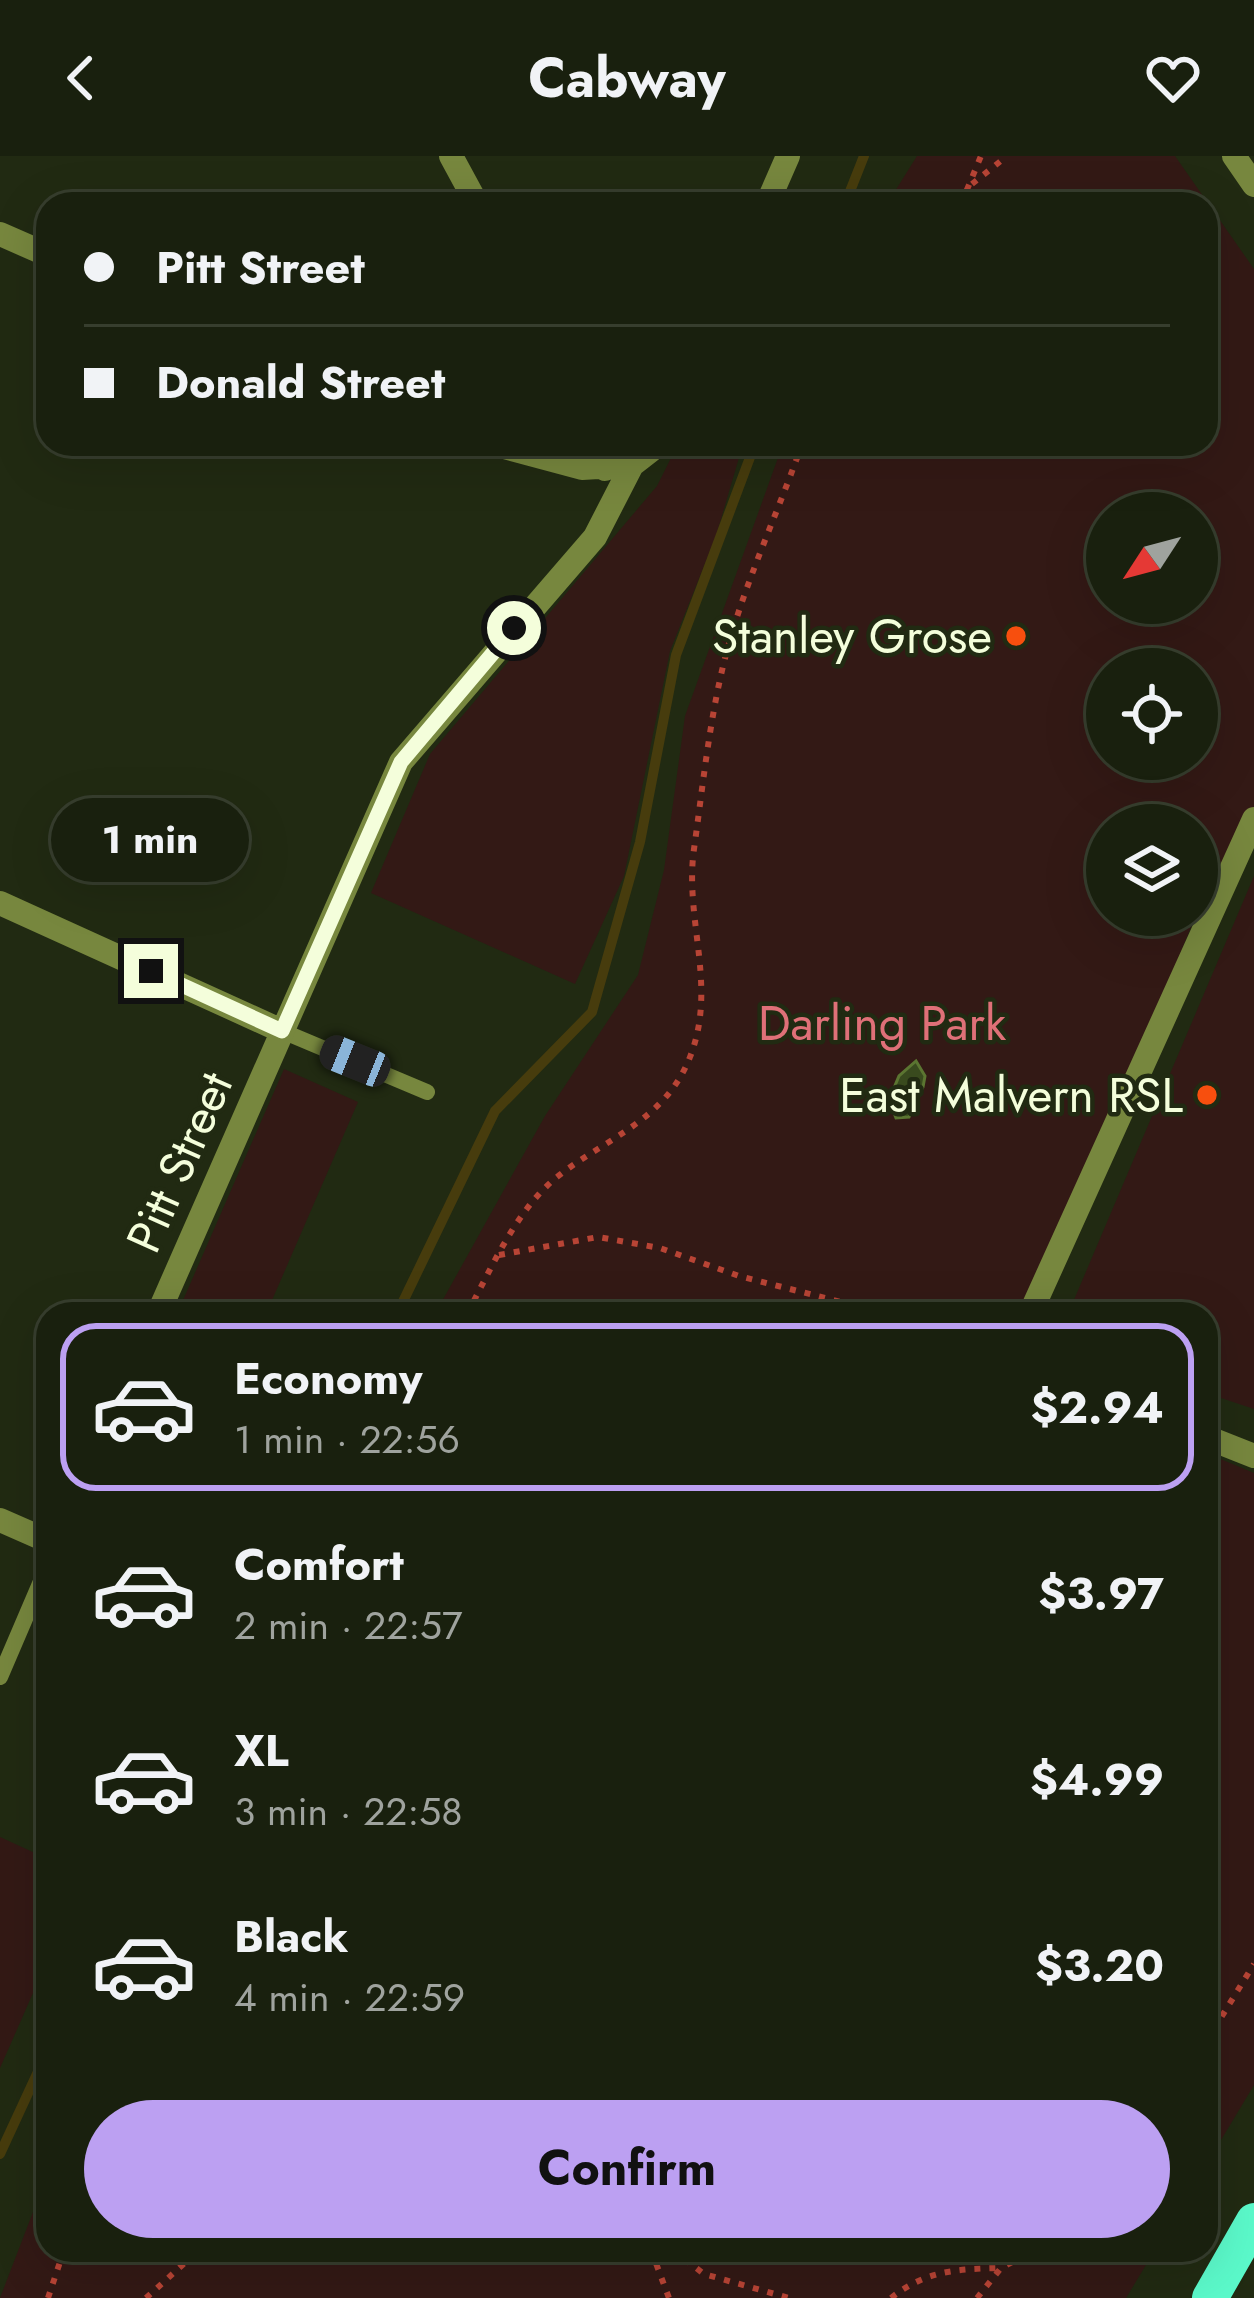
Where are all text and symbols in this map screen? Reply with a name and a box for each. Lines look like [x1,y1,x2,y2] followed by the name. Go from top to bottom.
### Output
[528,39,726,117] text: Cabway
[48,45,114,111] icon: back
[1140,45,1206,111] icon: heart
[156,235,365,300] text: Pitt Street
[156,350,445,415] text: Donald Street
[1086,492,1218,624] north arrow
[1086,492,1218,936] map controls
[487,601,541,655] route start
[712,602,992,671] place label: Stanley Grose
[1003,623,1029,649] marker: Stanley Grose
[1086,648,1218,780] button: locate
[52,797,250,881] callout: 1 min
[1086,804,1218,936] button: layers
[102,811,198,868] text: 1 min
[124,944,178,998] route end
[758,989,1007,1058] park label: Darling Park
[315,1031,395,1091] car
[109,1061,250,1263] street label: Pitt Street
[839,1061,1183,1130] place label: East Malvern RSL
[1194,1082,1220,1108] marker: East Malvern RSL
[234,1346,422,1411] text: Economy
[90,1353,198,1461] icon: car
[1030,1375,1164,1440] text: $2.94
[234,1411,460,1468] text: 1 min · 22:56
[234,1532,404,1597] text: Comfort
[90,1539,198,1647] icon: car
[1038,1561,1164,1626] text: $3.97
[234,1597,463,1654] text: 2 min · 22:57
[234,1718,289,1783] text: XL
[90,1725,198,1833] icon: car
[1030,1747,1164,1812] text: $4.99
[234,1783,463,1840] text: 3 min · 22:58
[234,1904,348,1969] text: Black
[90,1911,198,2019] icon: car
[1035,1933,1164,1998] text: $3.20
[234,1969,465,2026] text: 4 min · 22:59
[84,2100,1170,2238] button: Confirm

